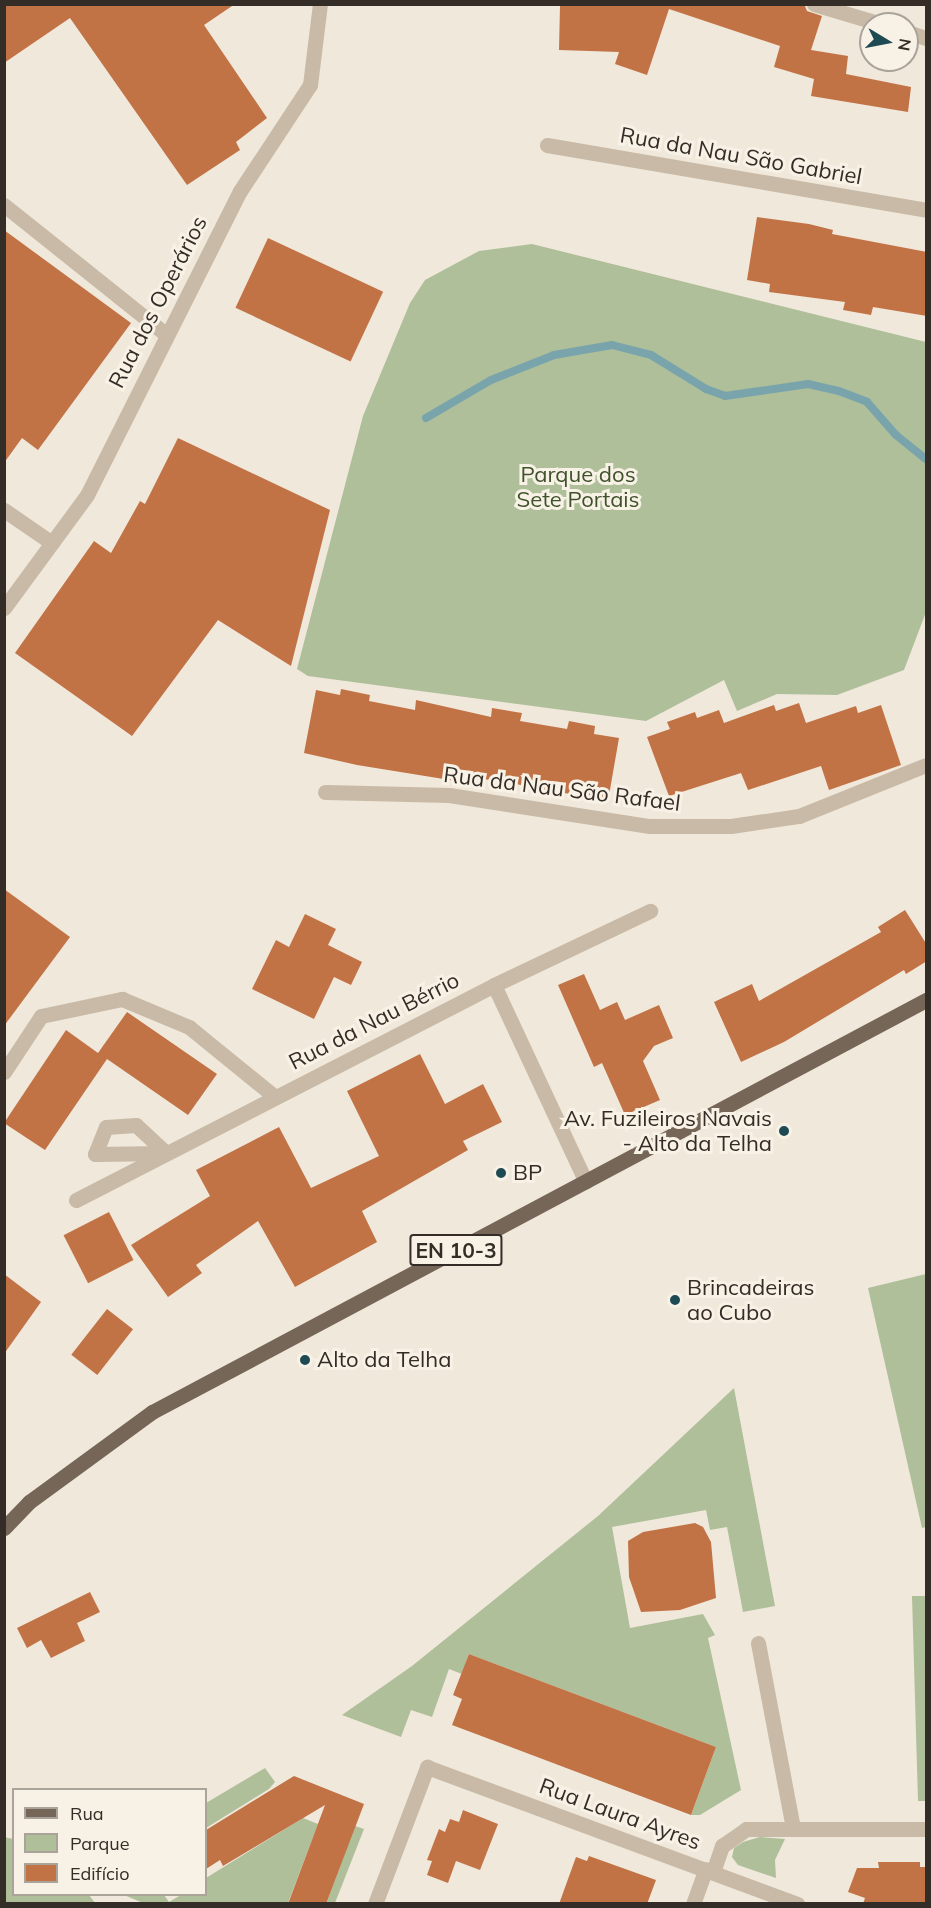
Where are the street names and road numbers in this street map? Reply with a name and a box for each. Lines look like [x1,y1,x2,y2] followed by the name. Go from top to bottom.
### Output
[618,122,864,190] street label: Rua da Nau São Gabriel
[103,212,213,392] street label: Rua dos Operários
[442,761,682,817] street label: Rua da Nau São Rafael
[284,967,464,1075] street label: Rua da Nau Bérrio
[408,1232,504,1268] road number: EN 10-3
[536,1773,704,1855] street label: Rua Laura Ayres

